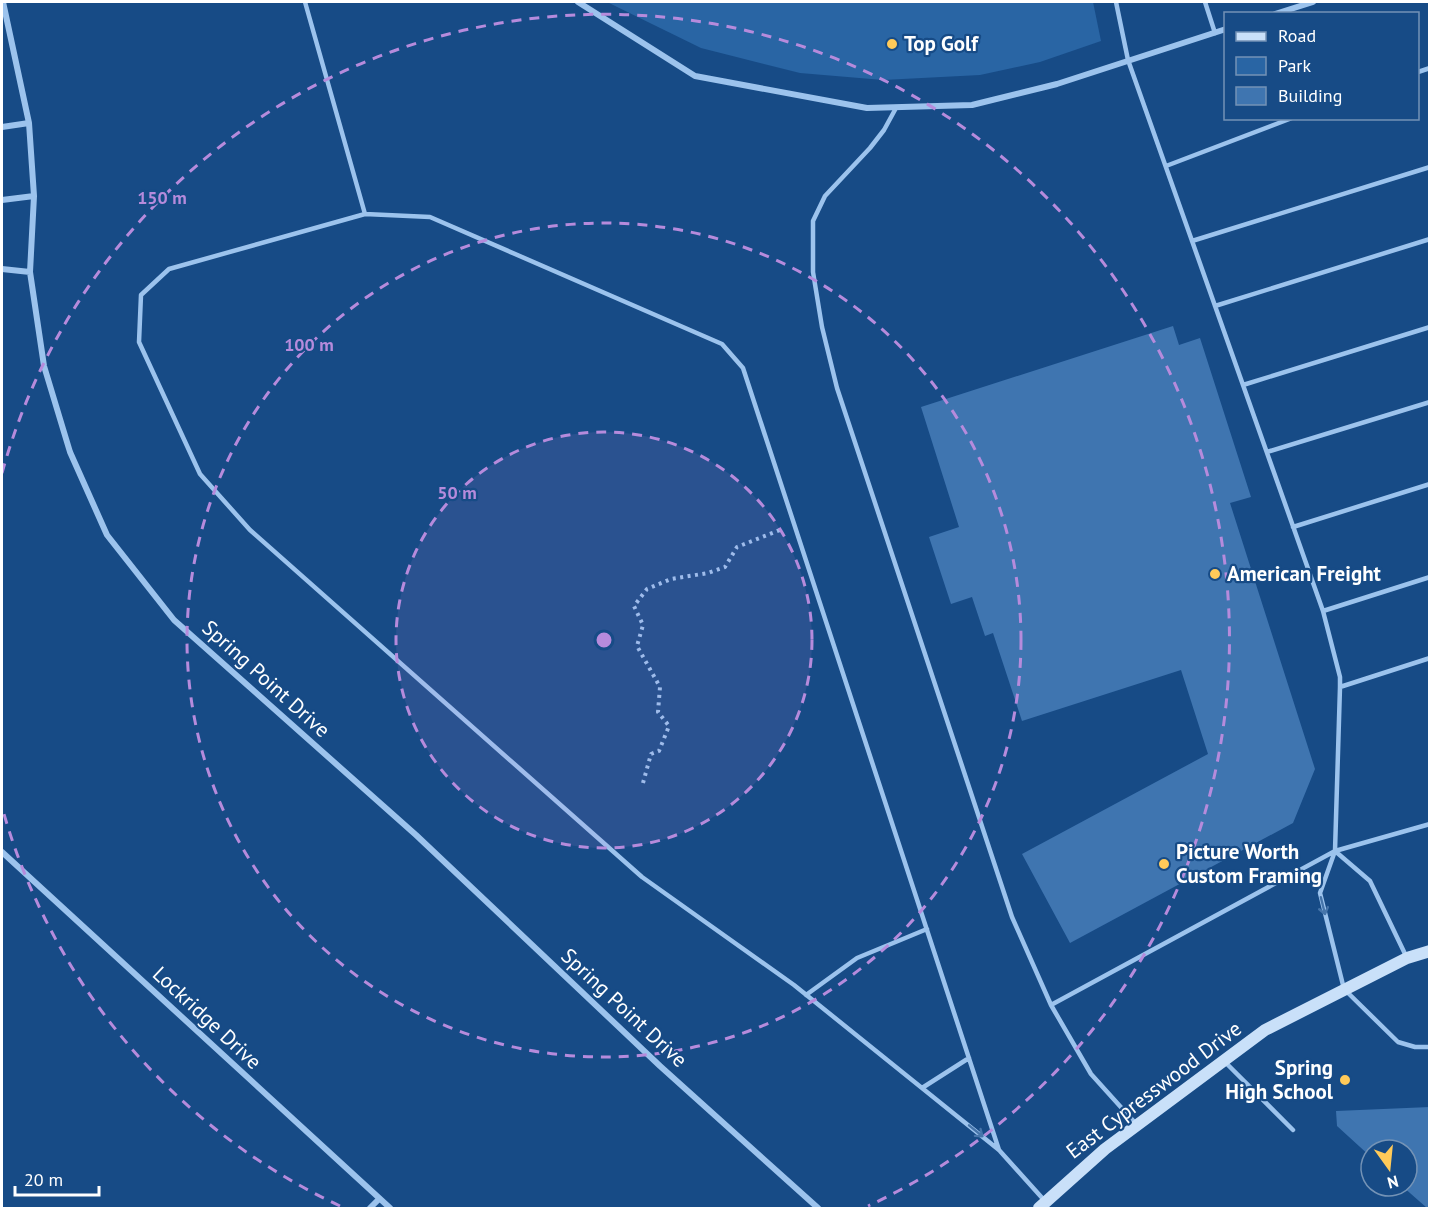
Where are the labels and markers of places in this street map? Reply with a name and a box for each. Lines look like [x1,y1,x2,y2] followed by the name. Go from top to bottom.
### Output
[904,30,979,57] place label: Top Golf
[885,37,899,51] marker: Top Golf
[1227,560,1382,587] place label: American Freight
[1208,567,1222,581] marker: American Freight
[594,630,614,650] centre of rings
[1176,838,1322,889] place label: Picture Worth Custom Framing
[1157,857,1171,871] marker: Picture Worth Custom Framing
[1225,1054,1334,1105] place label: Spring High School
[1338,1073,1352,1087] marker: Spring High School

